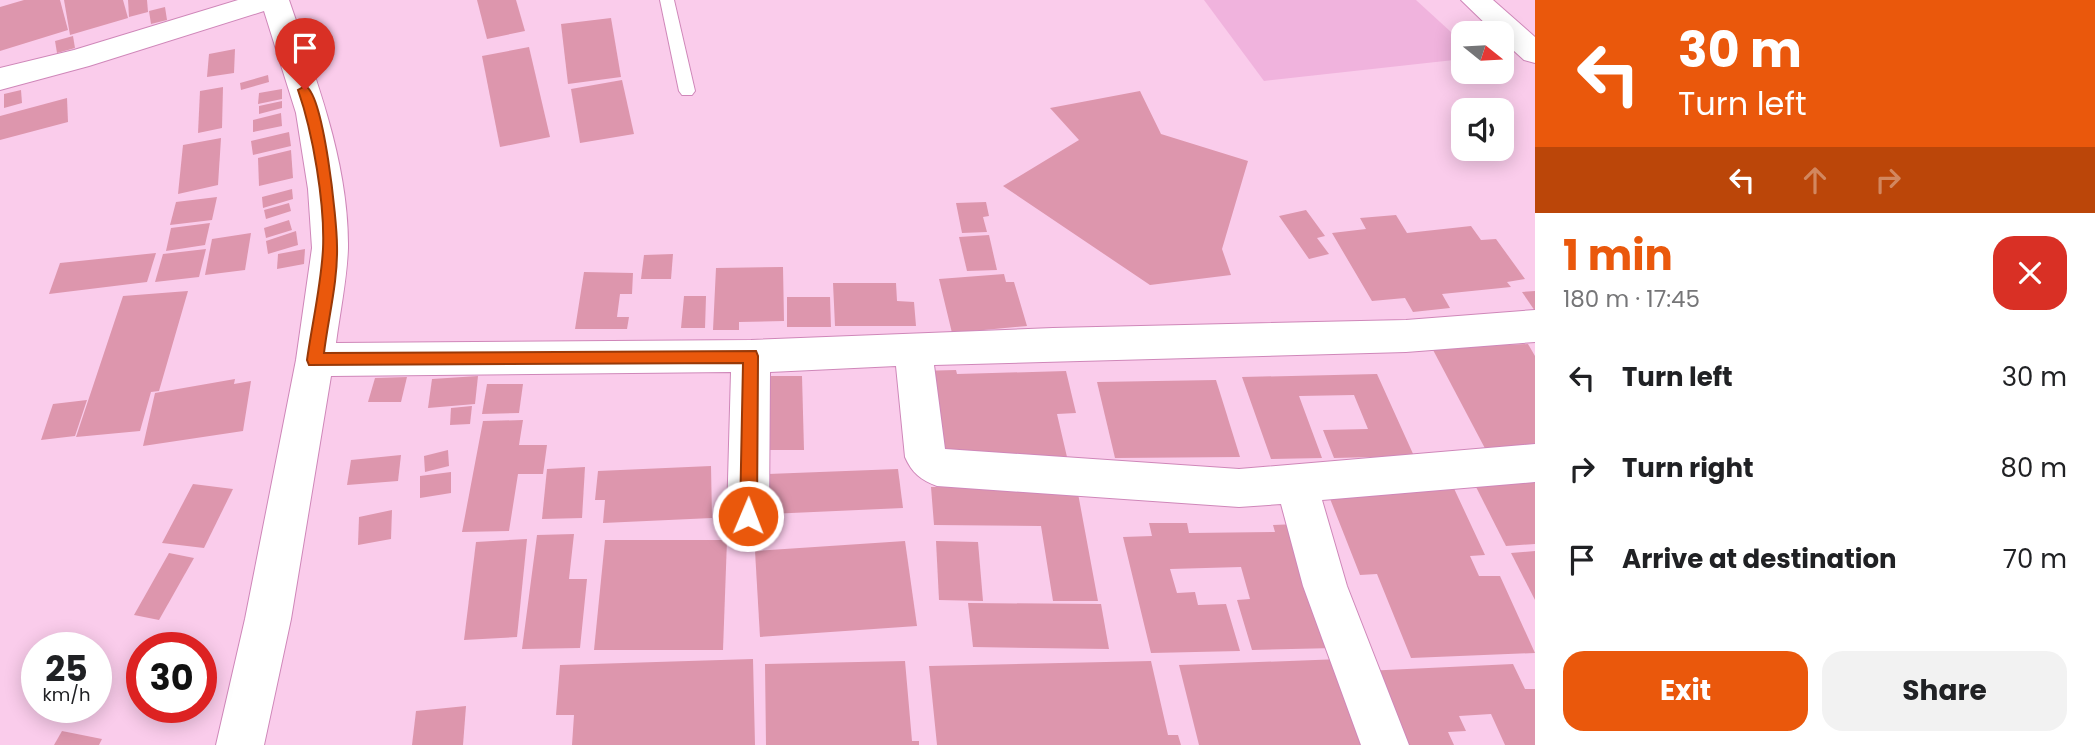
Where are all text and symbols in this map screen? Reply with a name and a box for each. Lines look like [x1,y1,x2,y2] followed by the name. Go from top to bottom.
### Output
[1678,16,1802,84] text: 30 m
[275,18,335,90] pin
[1451,21,1514,84] north arrow
[1451,21,1514,161] map controls
[1563,28,1654,119] icon: left
[286,29,324,67] icon: arrive
[1678,81,1807,126] text: Turn left
[1451,98,1514,161] button: sound
[1723,161,1761,199] icon: left
[1796,161,1834,199] icon: ahead
[1869,161,1907,199] icon: right
[1563,226,1673,285] text: 1 min
[1993,236,2067,310] button: close
[1563,283,1700,315] text: 180 m · 17:45
[1563,359,1601,397] icon: left
[1622,359,1733,395] text: Turn left
[2002,359,2067,395] text: 30 m
[1563,450,1601,488] icon: right
[1622,450,1754,486] text: Turn right
[2001,450,2067,486] text: 80 m
[711,479,785,553] position arrow
[1563,541,1601,579] icon: arrive
[1622,541,1897,577] text: Arrive at destination
[2003,541,2067,577] text: 70 m
[126,632,217,723] speed limit sign: 30
[45,644,88,693] text: 25
[1563,651,1808,731] button: Exit
[1822,651,2067,731] button: Share
[43,682,90,707] text: km/h

